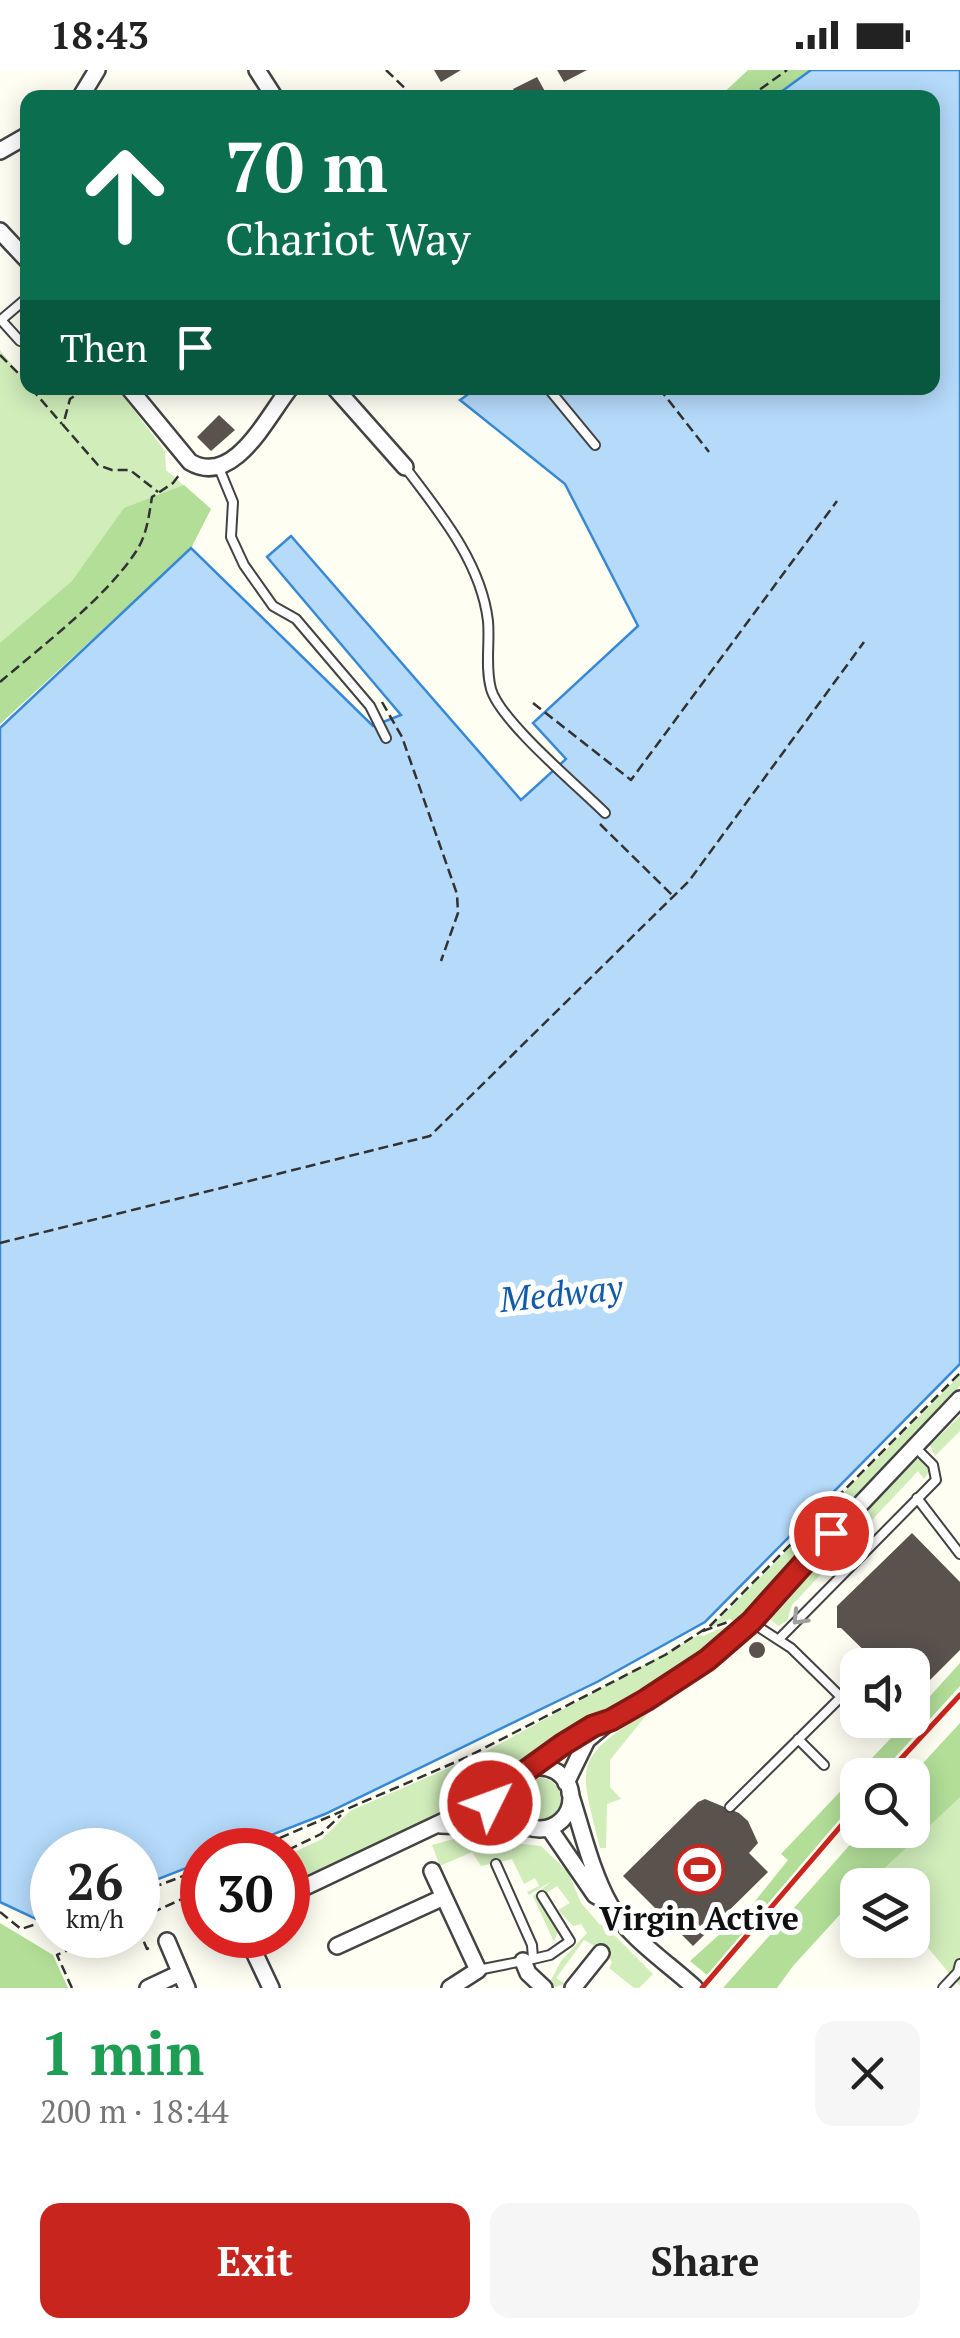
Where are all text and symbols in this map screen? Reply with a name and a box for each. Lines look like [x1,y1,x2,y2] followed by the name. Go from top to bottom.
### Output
[50,10,149,60] text: 18:43
[225,119,388,212] text: 70 m
[60,130,190,260] icon: ahead
[225,208,471,268] text: Chariot Way
[168,320,223,375] icon: arrive
[60,323,148,373] text: Then
[496,1264,626,1322] water label: Medway
[789,1491,874,1576] pin
[804,1506,859,1561] icon: arrive
[793,1607,811,1625] one-way arrow
[840,1648,930,1958] map controls
[840,1648,930,1738] button: sound
[438,1751,542,1855] position arrow
[840,1758,930,1848] button: search
[180,1828,310,1958] speed limit sign: 30
[673,1843,725,1895] sports icon: Virgin Active
[67,1848,123,1914] text: 26
[840,1868,930,1958] button: layers
[599,1897,799,1939] place label: Virgin Active
[66,1902,124,1935] text: km/h
[40,2013,204,2092] text: 1 min
[815,2021,920,2126] button: close
[40,2090,228,2132] text: 200 m · 18:44
[40,2203,470,2318] button: Exit
[490,2203,920,2318] button: Share

